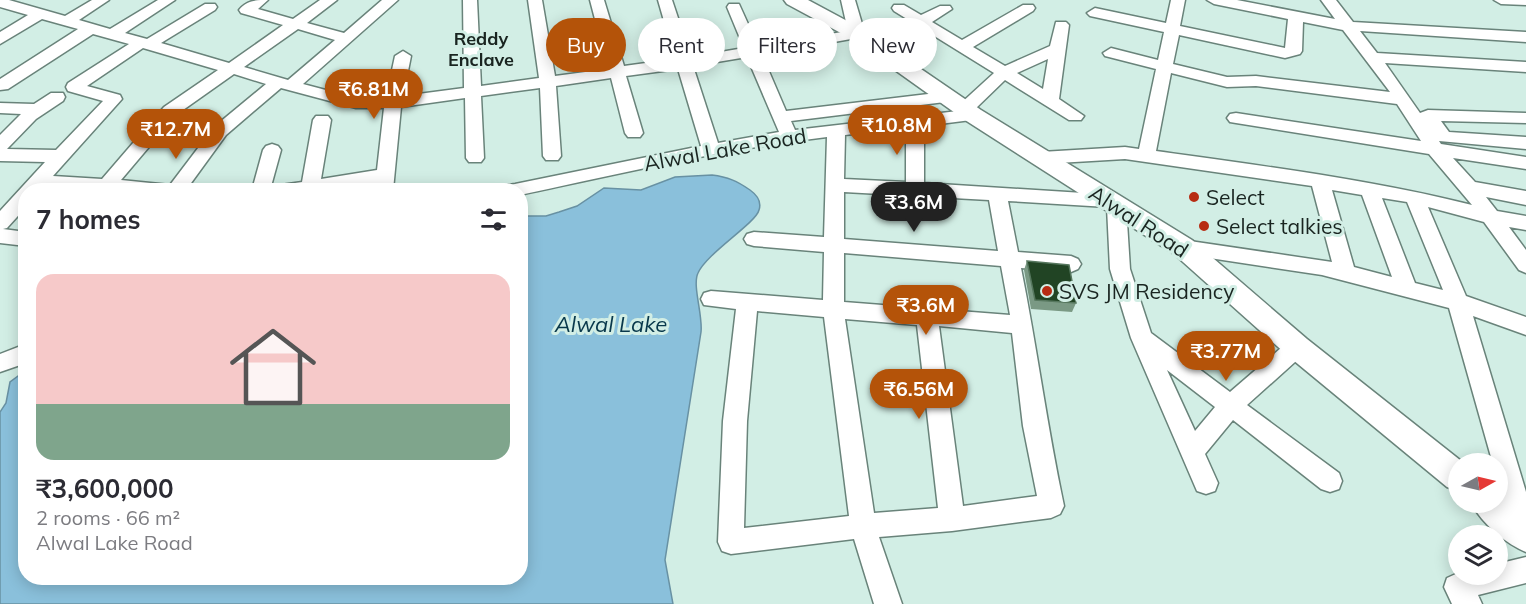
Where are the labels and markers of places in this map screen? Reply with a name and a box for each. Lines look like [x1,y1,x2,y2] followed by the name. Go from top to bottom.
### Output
[325,69,423,120] pin: ₹6.81M
[848,105,946,156] pin: ₹10.8M
[127,109,225,160] pin: ₹12.7M
[872,182,956,233] pin: ₹3.6M
[1206,184,1265,210] place label: Select
[1187,190,1201,204] marker: Select
[1216,213,1343,239] place label: Select talkies
[1197,219,1211,233] marker: Select talkies
[1059,278,1234,304] place label: SVS JM Residency
[1040,284,1054,298] marker: SVS JM Residency
[884,285,968,336] pin: ₹3.6M
[1177,331,1275,382] pin: ₹3.77M
[870,369,968,420] pin: ₹6.56M

